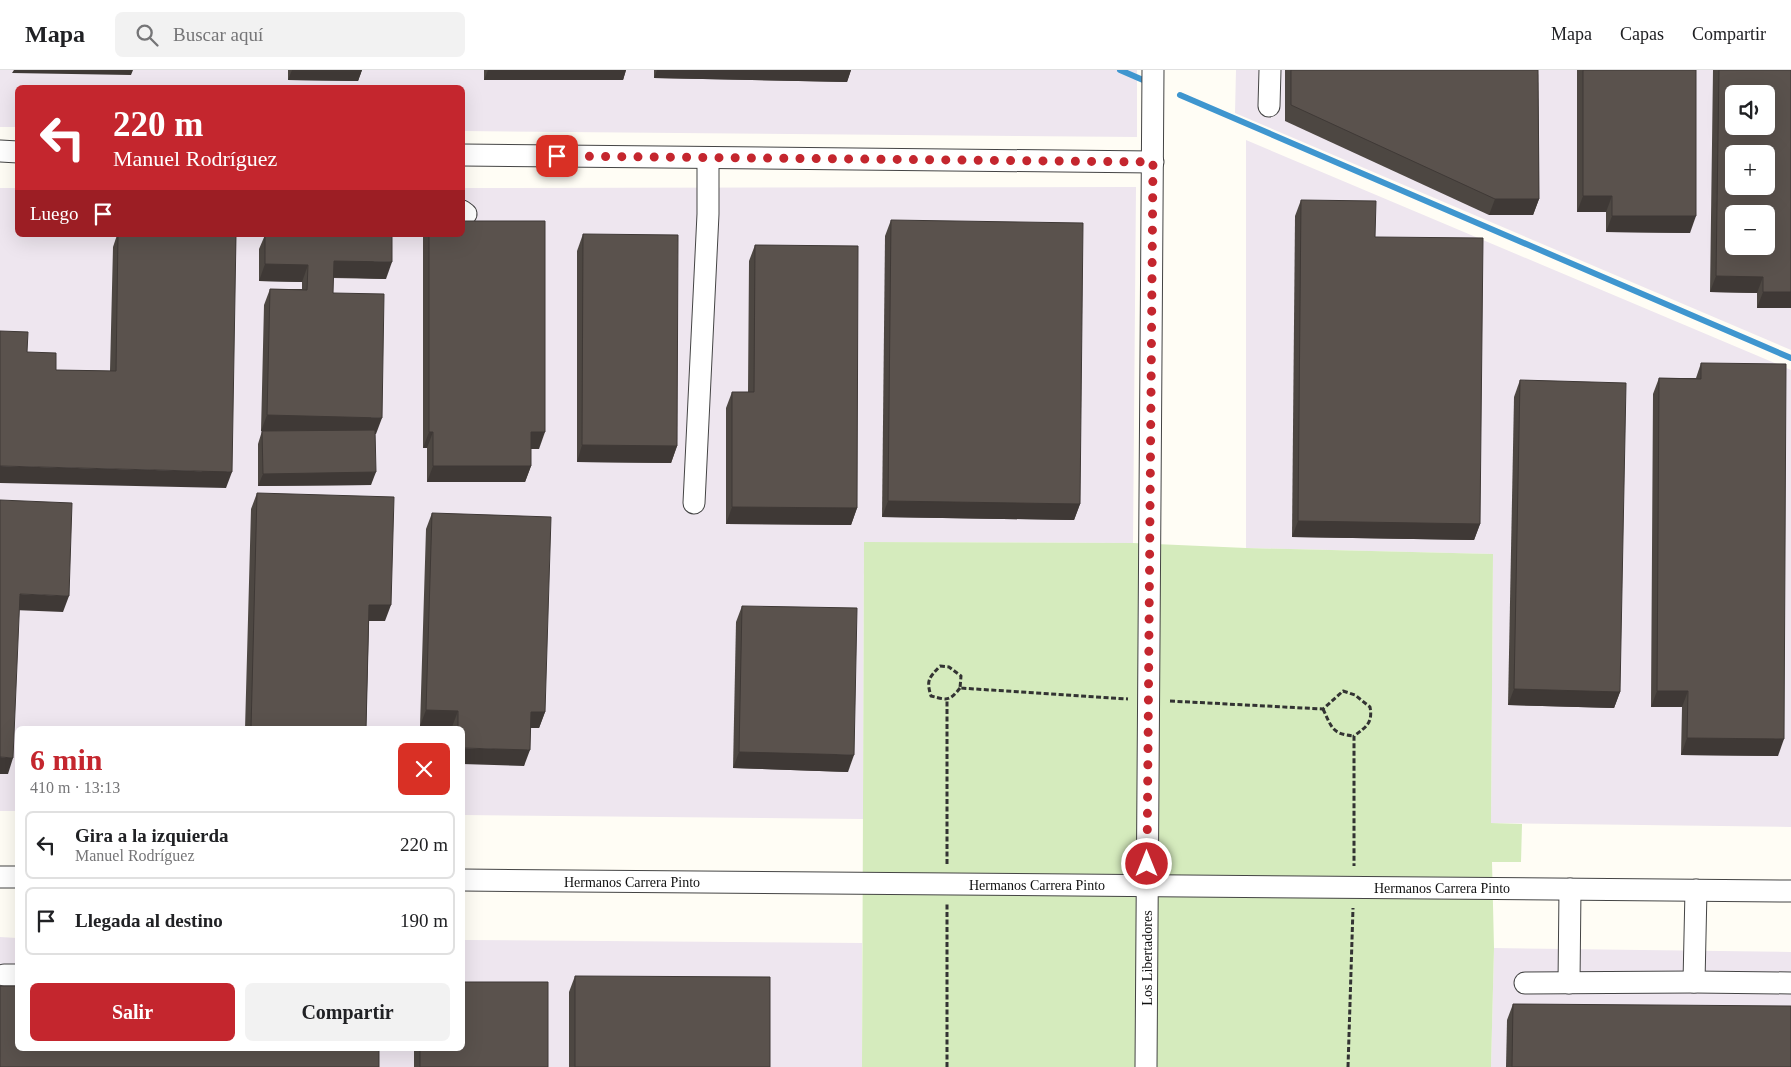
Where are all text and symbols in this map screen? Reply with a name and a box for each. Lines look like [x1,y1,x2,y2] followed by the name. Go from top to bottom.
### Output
[115,12,465,57] search box
[25,21,85,47] text: Mapa
[133,21,161,49] icon: search
[173,24,263,45] text: Buscar aquí
[1551,24,1592,44] text: Mapa
[1620,24,1664,44] text: Capas
[1692,24,1766,44] text: Compartir
[1725,85,1775,255] map controls
[1725,85,1775,135] button: sound
[30,105,95,170] icon: left
[113,105,203,144] text: 220 m
[536,135,578,177] pin
[543,142,571,170] icon: arrive
[1725,145,1775,195] button: +
[113,146,277,171] text: Manuel Rodríguez
[89,200,117,228] icon: arrive
[30,203,79,224] text: Luego
[1725,205,1775,255] button: −
[30,743,103,776] text: 6 min
[398,743,450,795] button: close
[30,779,120,796] text: 410 m · 13:13
[75,825,229,846] text: Gira a la izquierda
[32,831,60,859] icon: left
[400,834,448,855] text: 220 m
[1120,837,1172,889] position arrow
[75,847,195,864] text: Manuel Rodríguez
[564,875,700,890] street label: Hermanos Carrera Pinto
[969,878,1105,893] street label: Hermanos Carrera Pinto
[1374,881,1510,896] street label: Hermanos Carrera Pinto
[32,907,60,935] icon: arrive
[75,910,223,931] text: Llegada al destino
[400,910,448,931] text: 190 m
[1140,910,1155,1006] street label: Los Libertadores
[30,983,235,1041] button: Salir
[245,983,450,1041] button: Compartir

